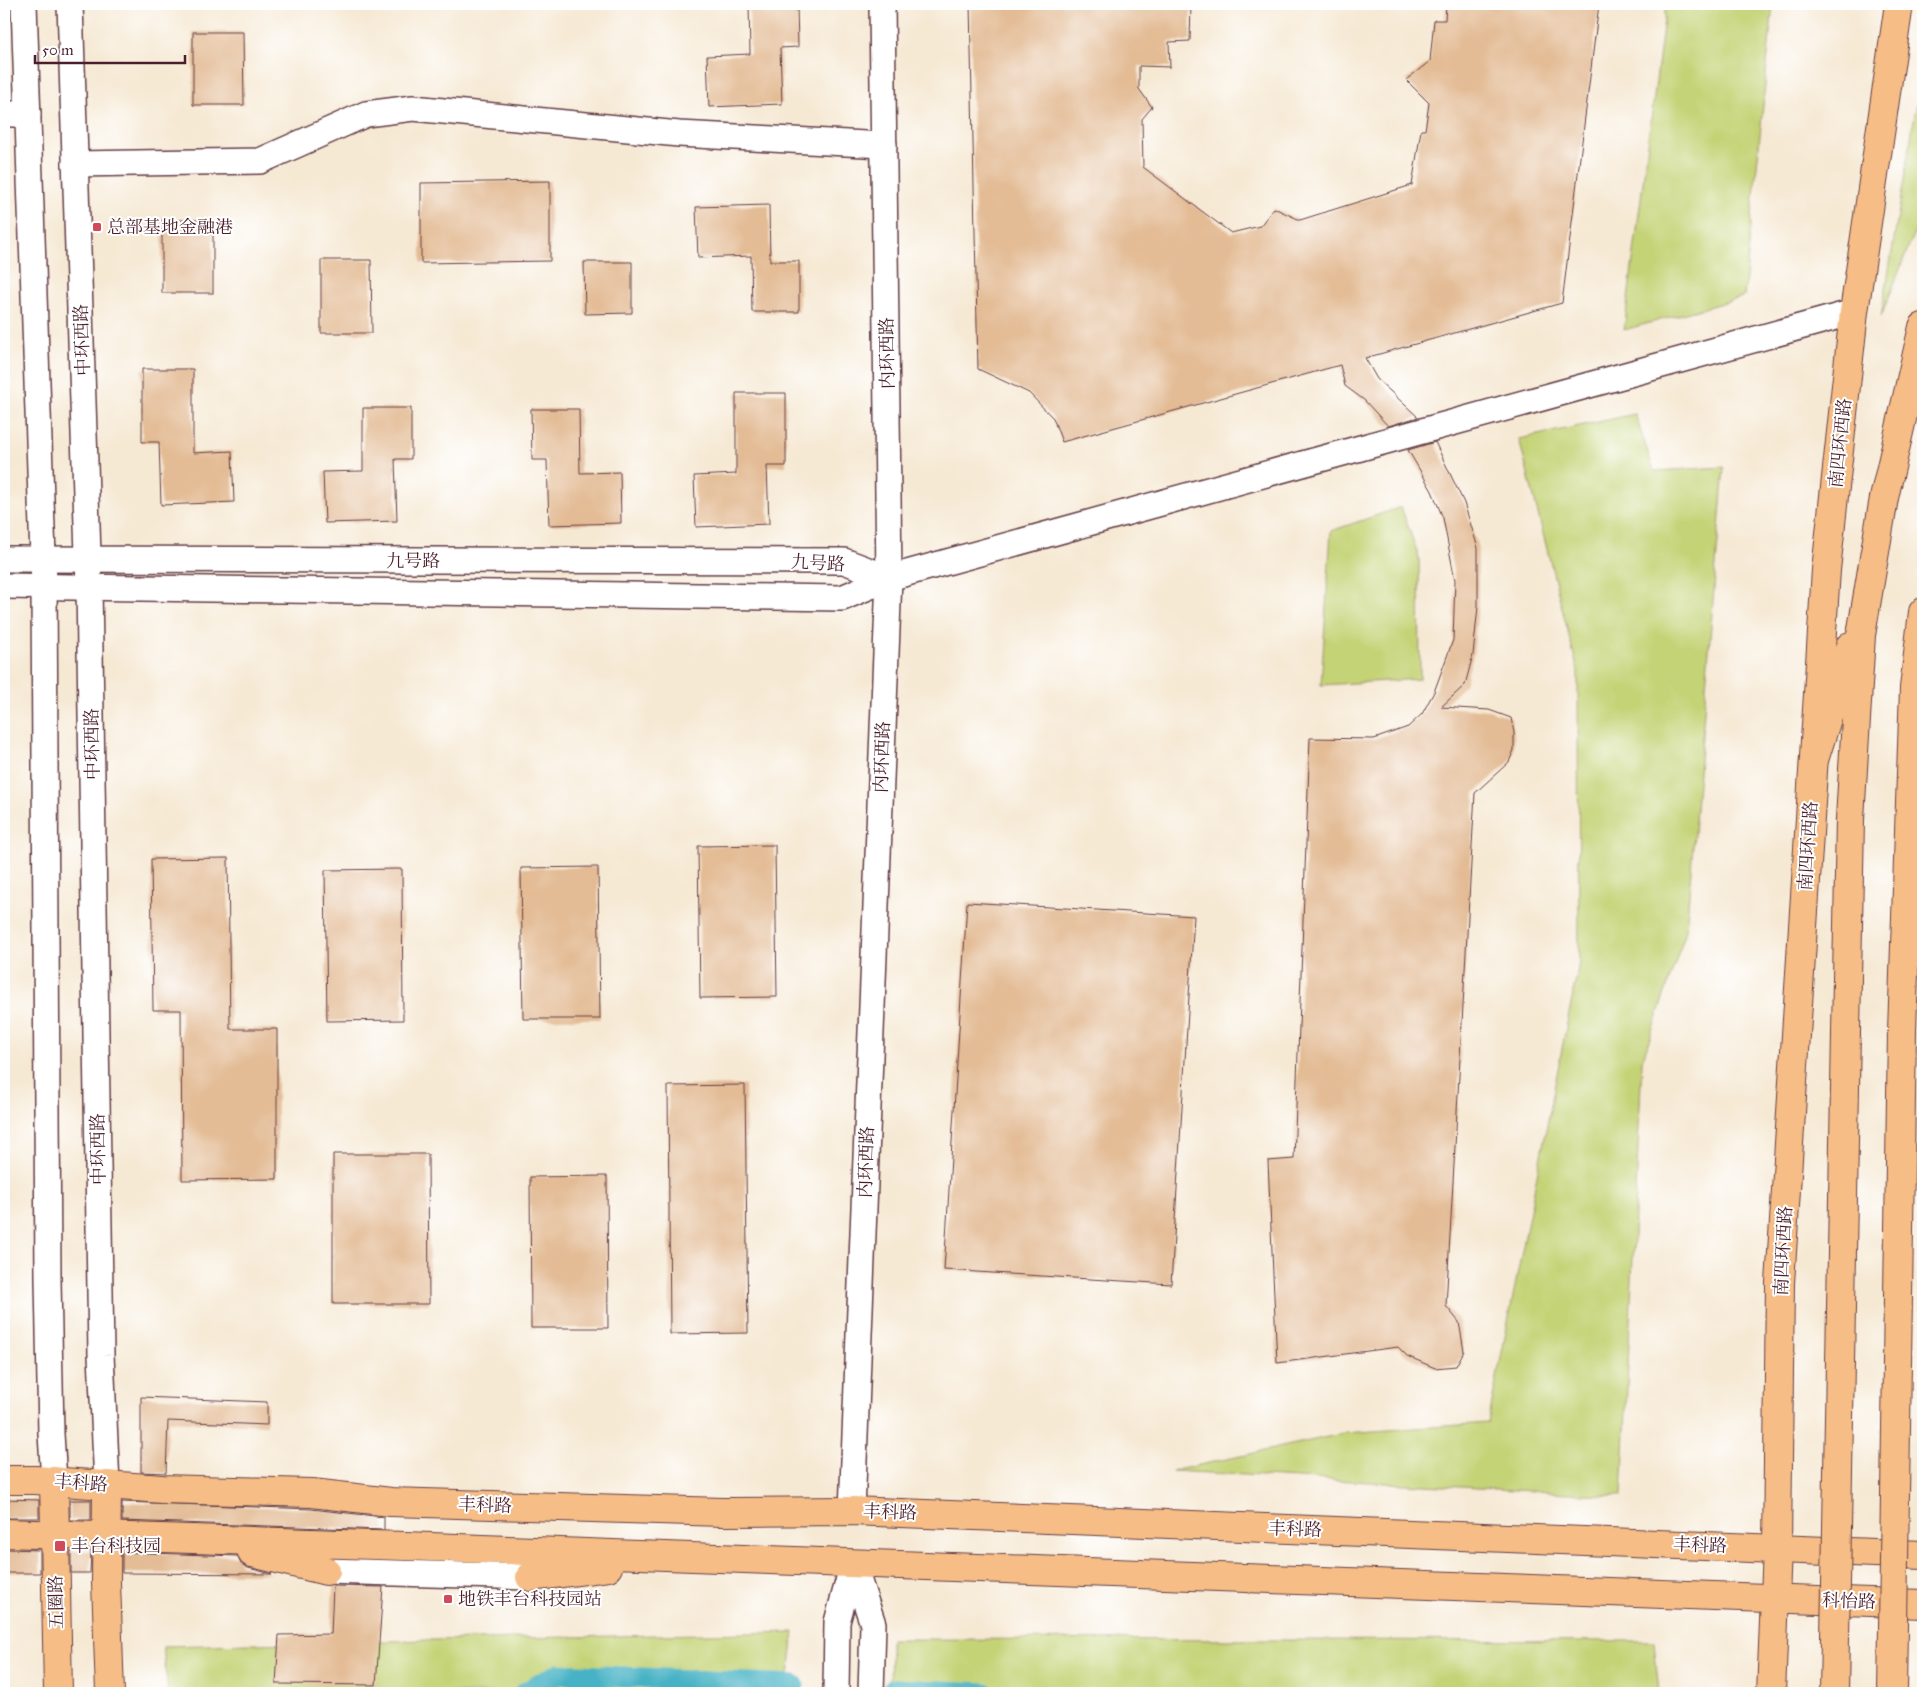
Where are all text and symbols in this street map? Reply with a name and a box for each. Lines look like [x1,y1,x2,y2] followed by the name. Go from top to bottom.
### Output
[35,32,185,64] scale bar
[42,41,74,59] text: 50 m
[107,216,233,238] place label: 总部基地金融港
[91,221,103,233] marker: 总部基地金融港
[70,304,94,376] street label: 中环西路
[875,317,899,389] street label: 内环西路
[1824,397,1856,489] street label: 南四环西路
[386,550,440,572] street label: 九号路
[790,551,846,575] street label: 九号路
[80,708,104,780] street label: 中环西路
[870,721,894,793] street label: 内环西路
[1794,800,1822,892] street label: 南四环西路
[86,1113,110,1185] street label: 中环西路
[854,1126,878,1198] street label: 内环西路
[1770,1205,1796,1297] street label: 南四环西路
[53,1470,109,1496] street label: 丰科路
[458,1493,512,1517] street label: 丰科路
[863,1500,917,1524] street label: 丰科路
[1268,1517,1322,1541] street label: 丰科路
[1673,1533,1727,1557] street label: 丰科路
[71,1535,161,1557] place label: 丰台科技园
[53,1539,67,1553] marker: 丰台科技园
[45,1575,67,1629] street label: 五圈路
[458,1588,602,1610] place label: 地铁丰台科技园站
[1822,1589,1876,1613] street label: 科怡路
[442,1593,454,1605] marker: 地铁丰台科技园站

